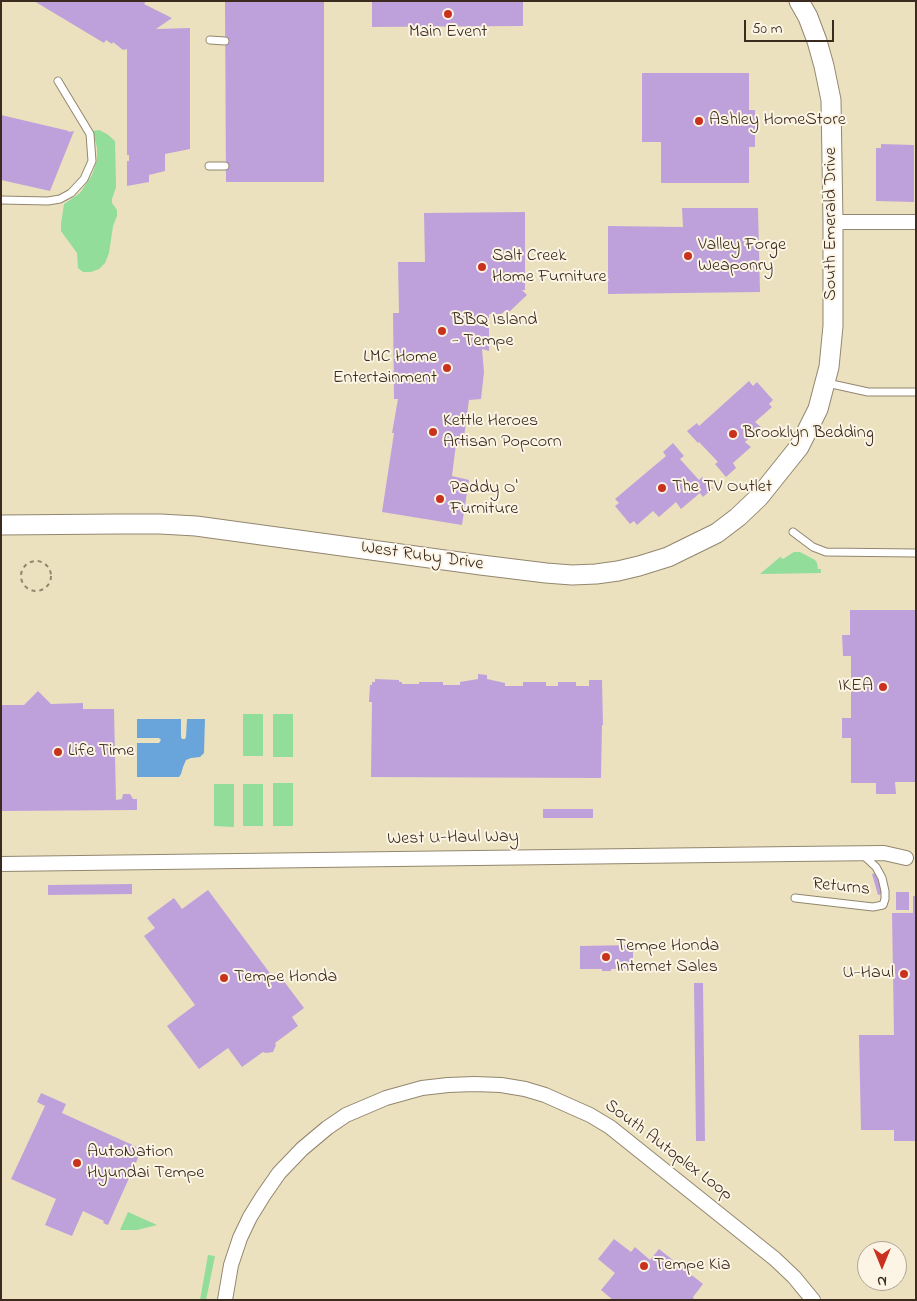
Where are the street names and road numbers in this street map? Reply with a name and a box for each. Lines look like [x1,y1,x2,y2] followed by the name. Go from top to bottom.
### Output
[821,147,843,301] street label: South Emerald Drive
[359,538,485,576] street label: West Ruby Drive
[387,827,519,851] street label: West U-Haul Way
[811,874,871,902] street label: Returns
[600,1096,736,1206] street label: South Autoplex Loop

